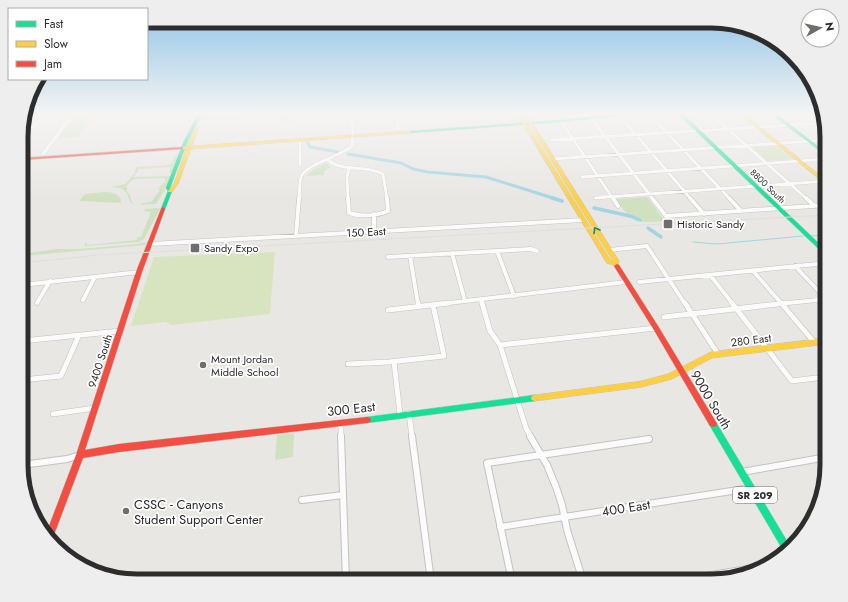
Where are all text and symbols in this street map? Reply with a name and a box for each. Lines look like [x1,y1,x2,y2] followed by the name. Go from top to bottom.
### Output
[8,8,148,80] legend
[800,8,840,48] north arrow
[44,15,63,33] text: Fast
[821,21,838,32] text: N
[44,35,69,53] text: Slow
[42,55,62,73] text: Jam
[747,166,789,206] street label: 8800 South
[677,216,744,232] place label: Historic Sandy
[662,218,674,230] marker: Historic Sandy
[346,223,386,241] street label: 150 East
[594,227,601,234] one-way arrow
[204,240,258,256] place label: Sandy Expo
[189,242,201,254] marker: Sandy Expo
[730,330,772,350] street label: 280 East
[84,332,116,390] street label: 9400 South
[211,351,278,380] place label: Mount Jordan Middle School
[198,360,208,370] marker: Mount Jordan Middle School
[686,367,736,433] street label: 9000 South
[326,397,377,421] street label: 300 East
[733,487,777,503] road number: SR 209
[134,495,264,529] place label: CSSC - Canyons Student Support Center
[600,495,652,521] street label: 400 East
[121,506,131,516] marker: CSSC - Canyons Student Support Center

